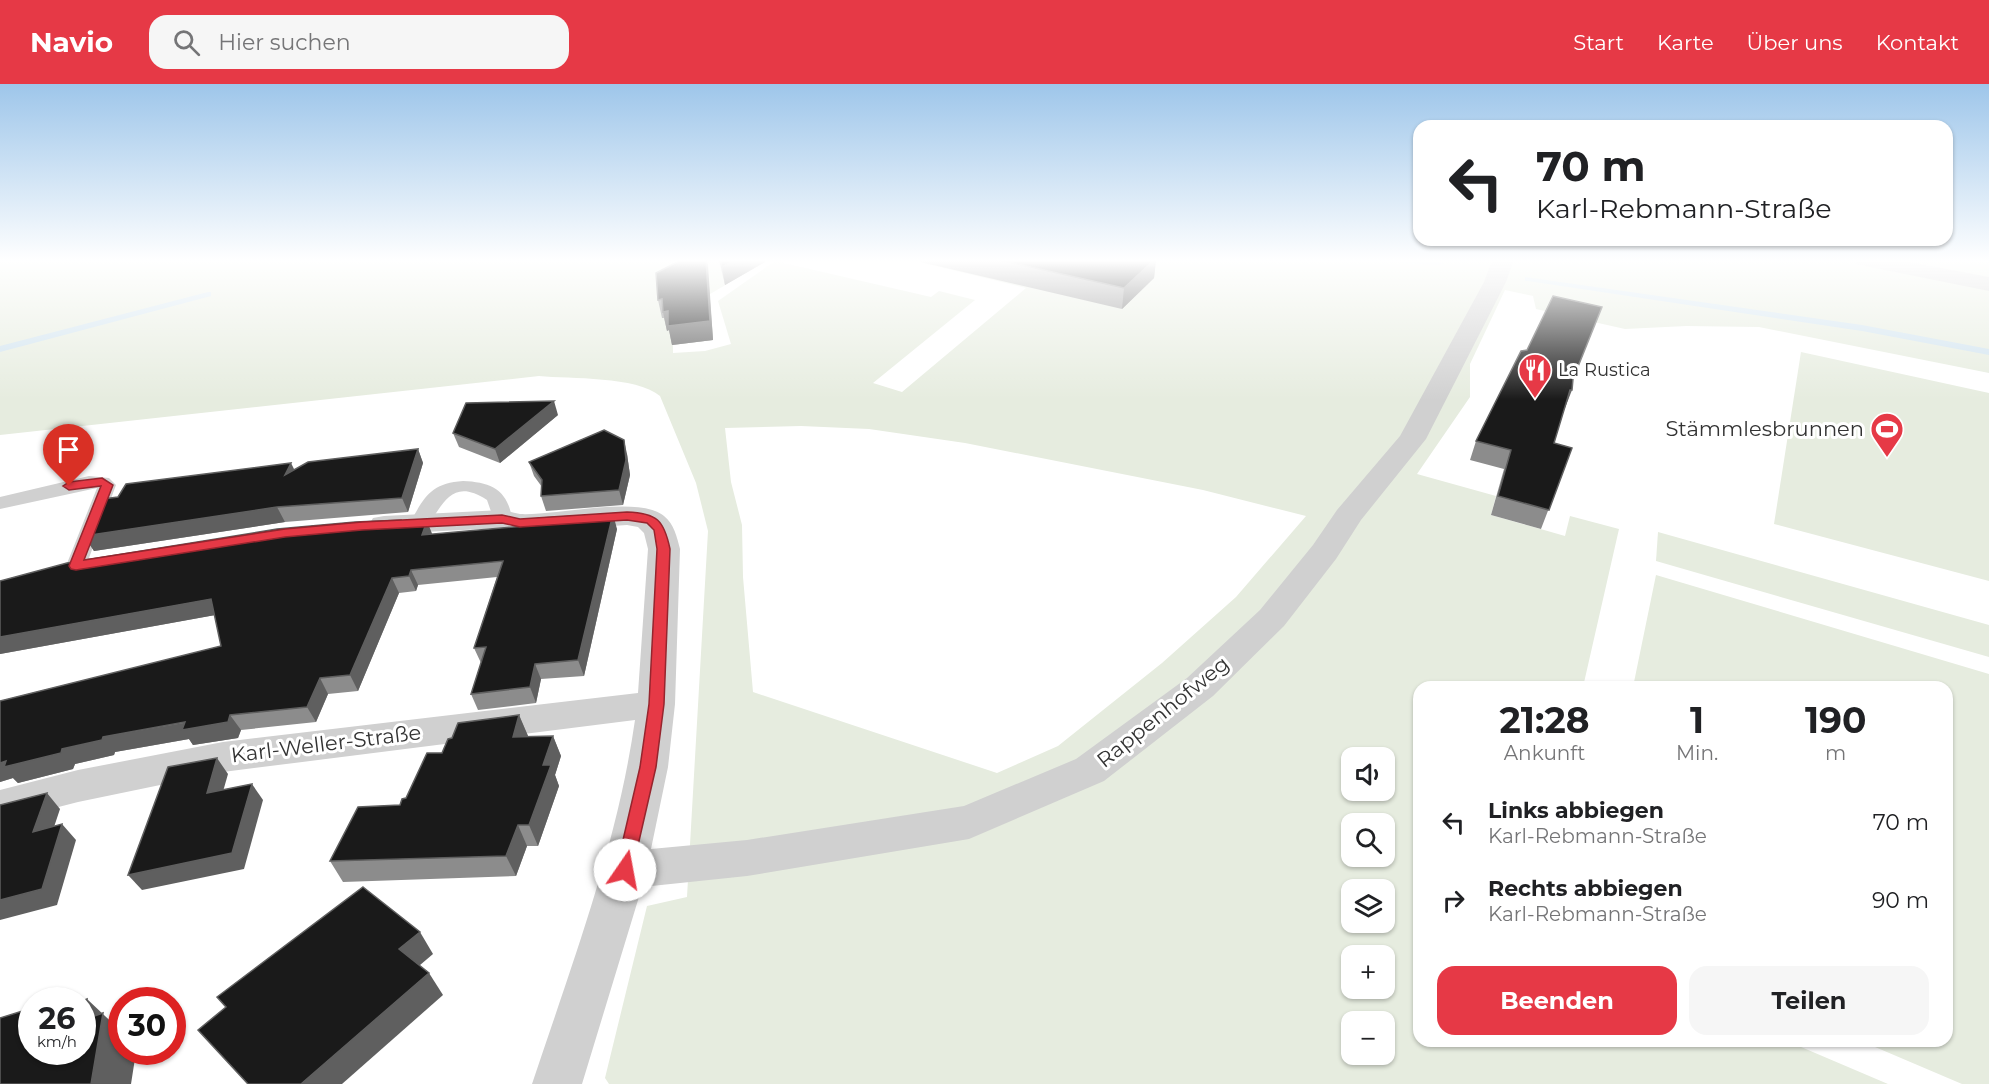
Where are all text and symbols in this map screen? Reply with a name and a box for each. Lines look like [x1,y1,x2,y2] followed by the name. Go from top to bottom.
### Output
[149,15,569,69] search box
[30,25,113,59] text: Navio
[170,26,203,59] icon: search
[218,29,351,56] text: Hier suchen
[1573,30,1624,55] text: Start
[1657,30,1714,55] text: Karte
[1747,30,1843,55] text: Über uns
[1876,30,1959,55] text: Kontakt
[1536,140,1646,192] text: 70 m
[1437,144,1515,222] icon: left
[1536,192,1832,225] text: Karl-Rebmann-Straße
[1517,352,1553,399] restaurant icon: La Rustica
[1558,359,1651,381] place label: La Rustica
[1869,411,1905,458] sports icon: Stämmlesbrunnen
[1665,416,1864,441] place label: Stämmlesbrunnen
[43,424,94,486] pin
[52,433,85,466] icon: arrive
[1092,651,1234,773] street label: Rappenhofweg
[1500,698,1589,742] text: 21:28
[1690,698,1704,742] text: 1
[1805,698,1866,742] text: 190
[229,719,422,768] street label: Karl-Weller-Straße
[1504,741,1585,765] text: Ankunft
[1676,741,1718,765] text: Min.
[1825,741,1846,765] text: m
[1341,747,1395,1065] map controls
[1341,747,1395,801] button: sound
[1488,797,1664,824] text: Links abbiegen
[1437,806,1470,839] icon: left
[1873,809,1929,836] text: 70 m
[1341,813,1395,867] button: search
[1488,824,1707,848] text: Karl-Rebmann-Straße
[593,838,657,902] position arrow
[1488,875,1683,902] text: Rechts abbiegen
[1341,879,1395,933] button: layers
[1437,884,1470,917] icon: right
[1872,887,1929,914] text: 90 m
[1488,902,1707,926] text: Karl-Rebmann-Straße
[1341,945,1395,999] button: +
[1437,966,1677,1035] button: Beenden
[1689,966,1929,1035] button: Teilen
[108,987,186,1065] speed limit sign: 30
[39,1000,75,1037] text: 26
[1341,1011,1395,1065] button: −
[37,1032,77,1051] text: km/h

